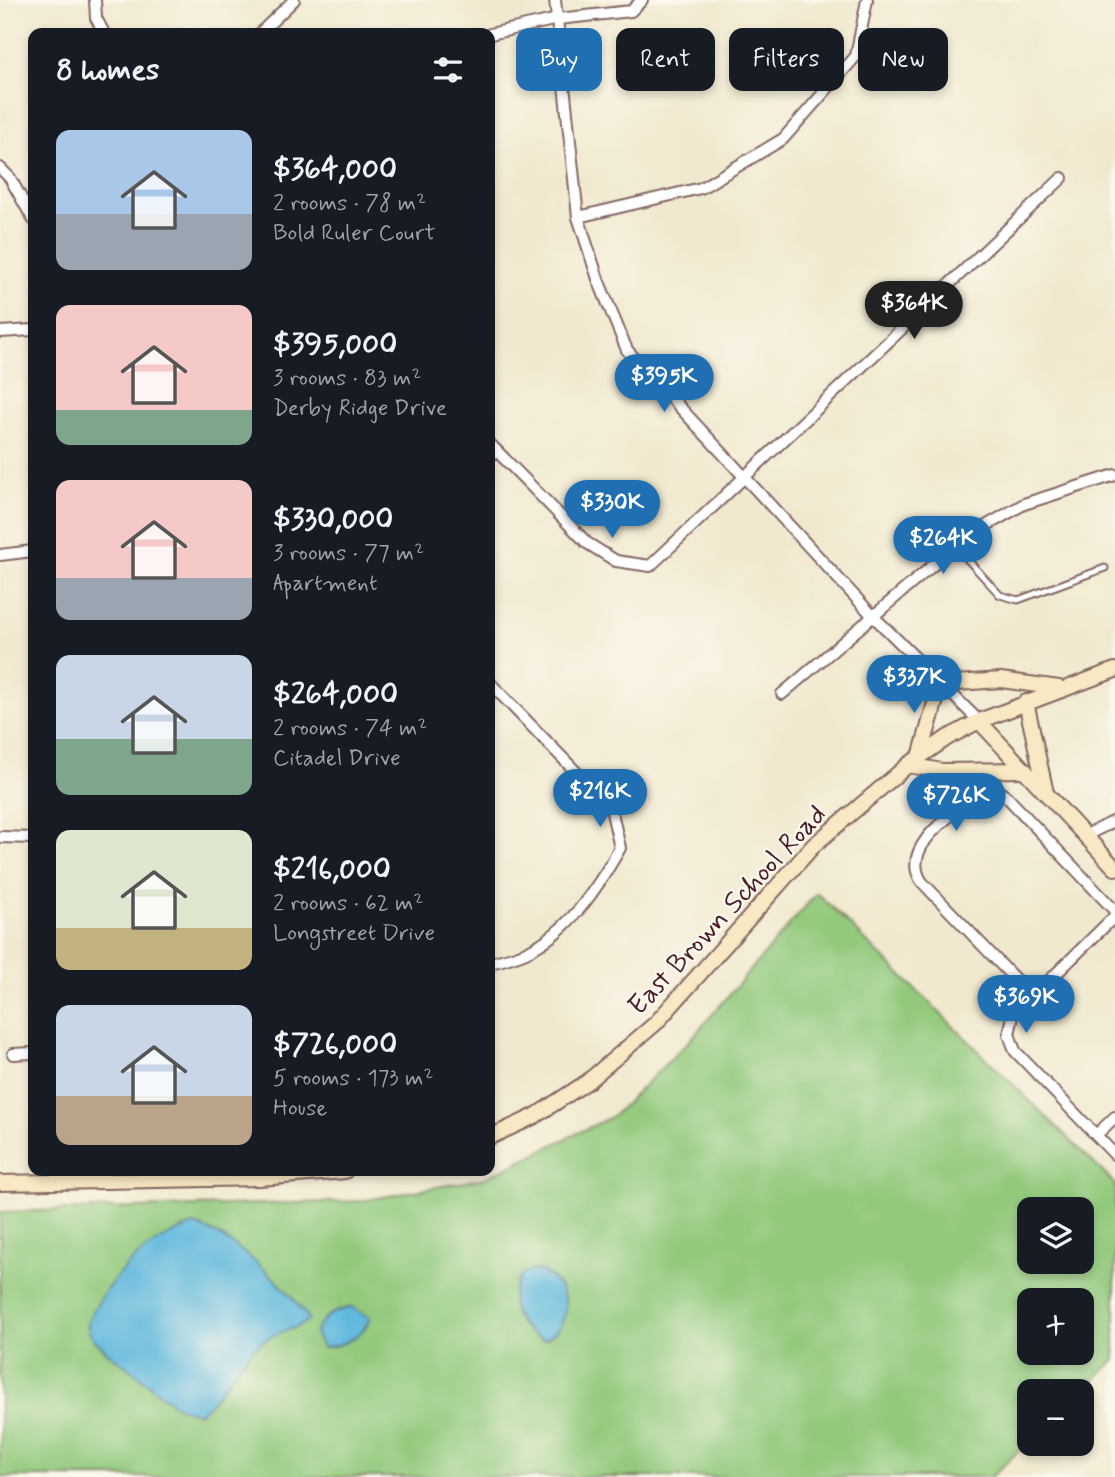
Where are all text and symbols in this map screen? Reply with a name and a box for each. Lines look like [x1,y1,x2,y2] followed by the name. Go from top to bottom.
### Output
[516,28,602,91] chip: Buy
[616,28,715,91] chip: Rent
[729,28,844,91] chip: Filters
[858,28,948,91] chip: New
[56,51,159,90] text: 8 homes
[429,51,467,89] icon: filters
[273,150,397,189] text: $364,000
[112,158,196,242] icon: home
[273,189,426,219] text: 2 rooms · 78 m²
[273,219,435,249] text: Bold Ruler Court
[865,282,963,341] pin: $364K
[881,289,947,319] text: $364K
[273,325,397,364] text: $395,000
[112,333,196,417] icon: home
[615,354,713,414] pin: $395K
[631,362,697,392] text: $395K
[273,364,421,394] text: 3 rooms · 83 m²
[273,394,447,424] text: Derby Ridge Drive
[563,480,661,540] pin: $330K
[580,488,644,518] text: $330K
[273,500,393,539] text: $330,000
[112,508,196,592] icon: home
[894,516,992,576] pin: $264K
[909,524,977,554] text: $264K
[273,539,424,569] text: 3 rooms · 77 m²
[273,569,378,599] text: Apartment
[865,656,963,715] pin: $337K
[883,663,945,693] text: $337K
[273,675,398,714] text: $264,000
[112,683,196,767] icon: home
[273,714,428,744] text: 2 rooms · 74 m²
[273,744,401,774] text: Citadel Drive
[551,770,649,829] pin: $216K
[907,774,1005,833] pin: $726K
[569,777,631,807] text: $216K
[923,781,989,811] text: $726K
[620,797,835,1024] street label: East Brown School Road
[273,850,391,889] text: $216,000
[112,858,196,942] icon: home
[273,889,424,919] text: 2 rooms · 62 m²
[273,919,435,949] text: Longstreet Drive
[977,976,1075,1035] pin: $369K
[994,983,1058,1013] text: $369K
[273,1025,397,1064] text: $726,000
[112,1033,196,1117] icon: home
[273,1064,433,1094] text: 5 rooms · 173 m²
[273,1094,327,1124] text: House
[1017,1197,1094,1456] map controls
[1017,1197,1094,1274] button: layers
[1017,1288,1094,1365] button: +
[1017,1379,1094,1456] button: −

